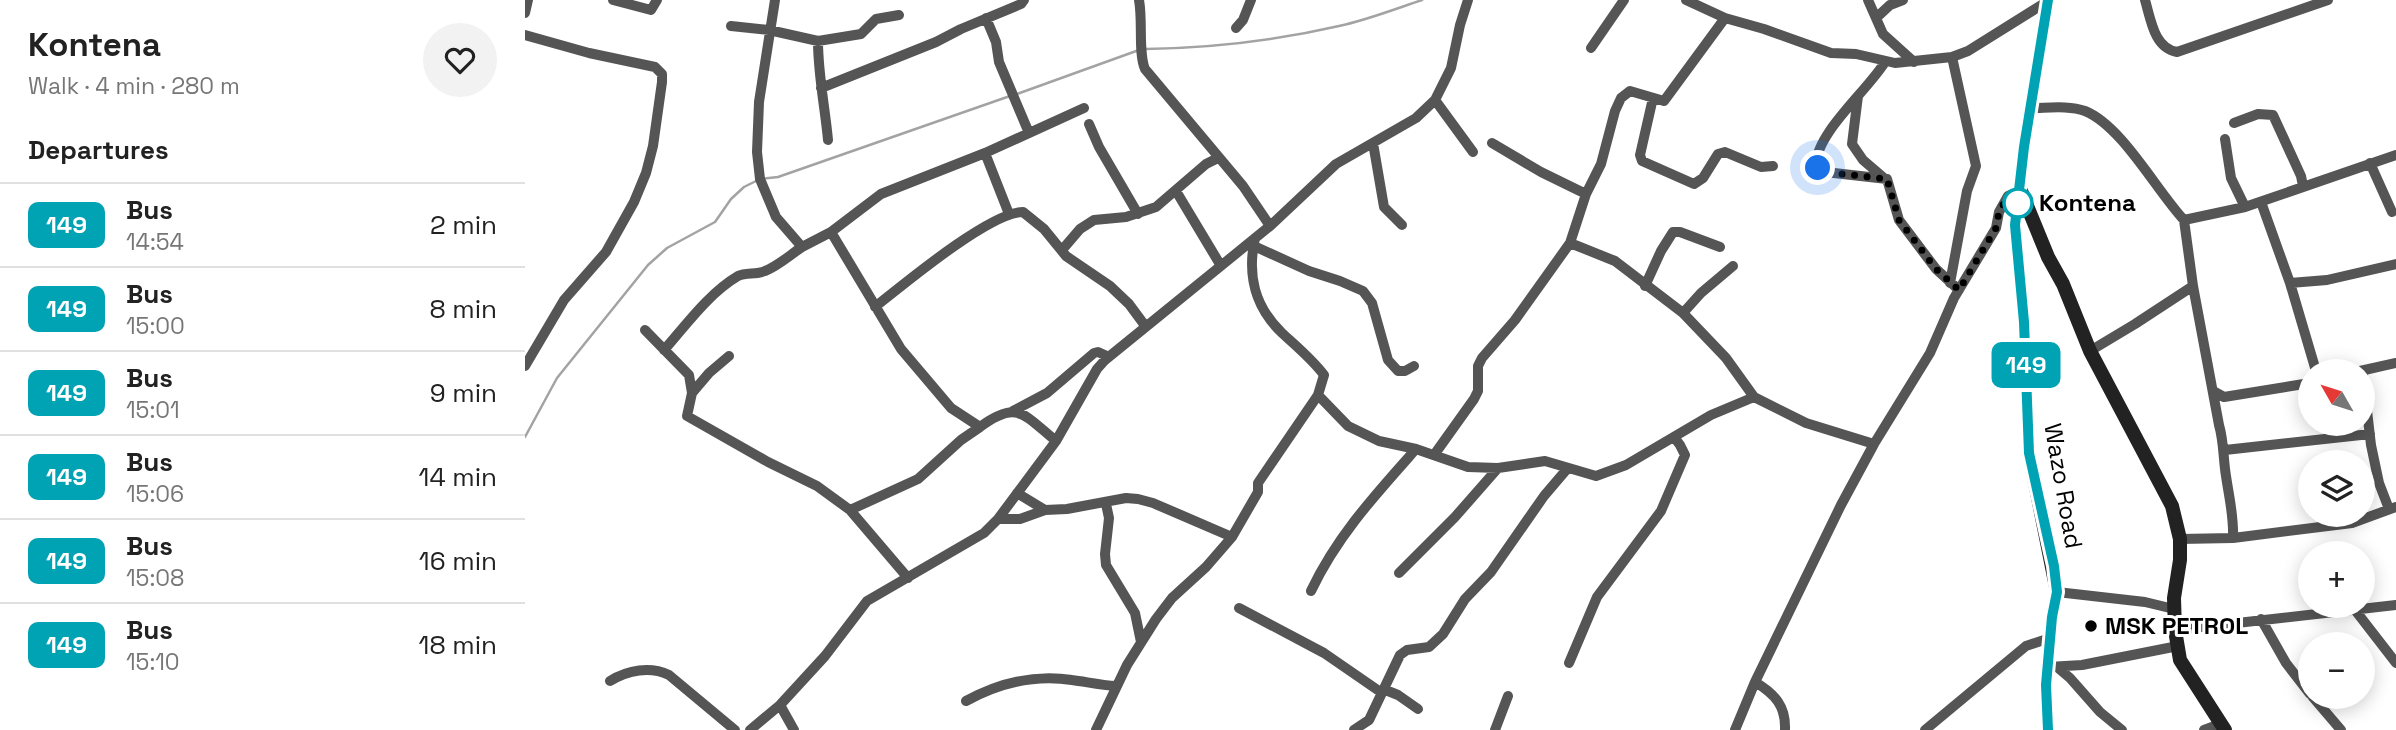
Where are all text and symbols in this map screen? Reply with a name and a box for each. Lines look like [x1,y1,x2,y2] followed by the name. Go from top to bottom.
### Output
[423,23,497,97] button: heart
[28,24,161,66] text: Kontena
[28,71,240,101] text: Walk · 4 min · 280 m
[28,133,169,167] text: Departures
[1800,150,1835,185] your location
[2039,187,2136,218] place label: Kontena
[2003,188,2033,218] marker: Kontena
[126,193,173,227] text: Bus
[430,208,497,242] text: 2 min
[46,209,87,240] text: 149
[126,227,184,257] text: 14:54
[126,277,173,311] text: Bus
[429,292,497,326] text: 8 min
[46,293,87,324] text: 149
[126,311,185,341] text: 15:00
[1986,342,2066,388] line badge: 149
[2006,349,2046,380] text: 149
[2298,359,2375,436] north arrow
[2298,359,2375,709] map controls
[126,361,173,395] text: Bus
[430,376,497,410] text: 9 min
[46,377,87,408] text: 149
[126,395,180,425] text: 15:01
[2037,421,2090,551] street label: Wazo Road
[126,445,173,479] text: Bus
[2298,450,2375,527] button: layers
[419,460,497,494] text: 14 min
[46,461,87,492] text: 149
[126,479,184,509] text: 15:06
[126,529,173,563] text: Bus
[2298,541,2375,618] button: +
[419,544,497,578] text: 16 min
[46,545,87,576] text: 149
[126,563,184,593] text: 15:08
[2105,610,2248,641] place label: MSK PETROL
[126,613,173,647] text: Bus
[2083,618,2099,634] marker: MSK PETROL
[419,628,497,662] text: 18 min
[46,629,87,660] text: 149
[2298,632,2375,709] button: −
[126,647,180,677] text: 15:10

